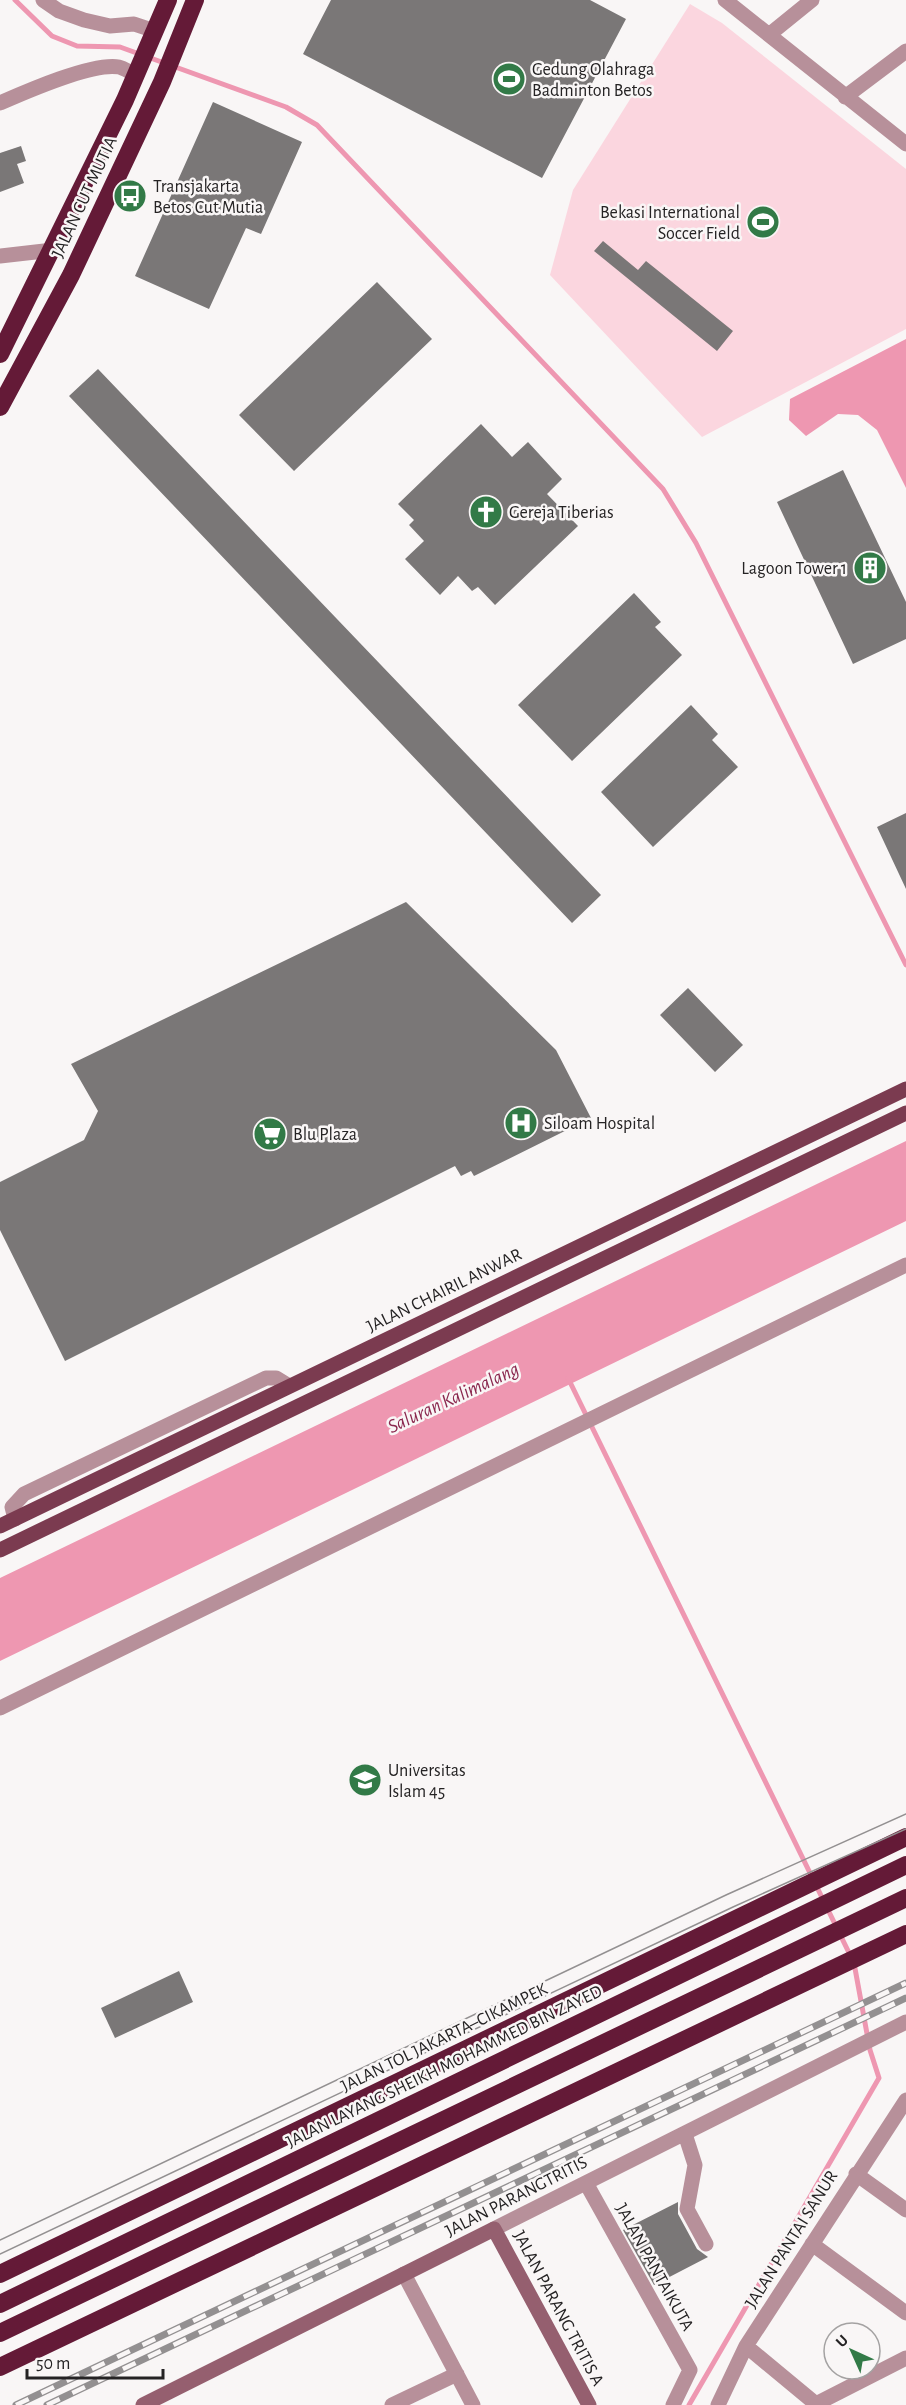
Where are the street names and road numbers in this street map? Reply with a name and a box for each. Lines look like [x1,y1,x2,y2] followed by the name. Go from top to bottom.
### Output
[49,134,121,261] street label: JALAN CUT MUTIA
[364,1246,525,1336] street label: JALAN CHAIRIL ANWAR
[338,1980,551,2096] street label: JALAN TOL JAKARTA–CIKAMPEK
[284,1982,605,2151] street label: JALAN LAYANG SHEIKH MOHAMMED BIN ZAYED
[443,2153,590,2240] street label: JALAN PARANGTRITIS
[742,2168,841,2312] street label: JALAN PANTAI SANUR
[612,2201,697,2335] street label: JALAN PANTAIKUTA
[510,2228,607,2390] street label: JALAN PARANG TRITIS A

